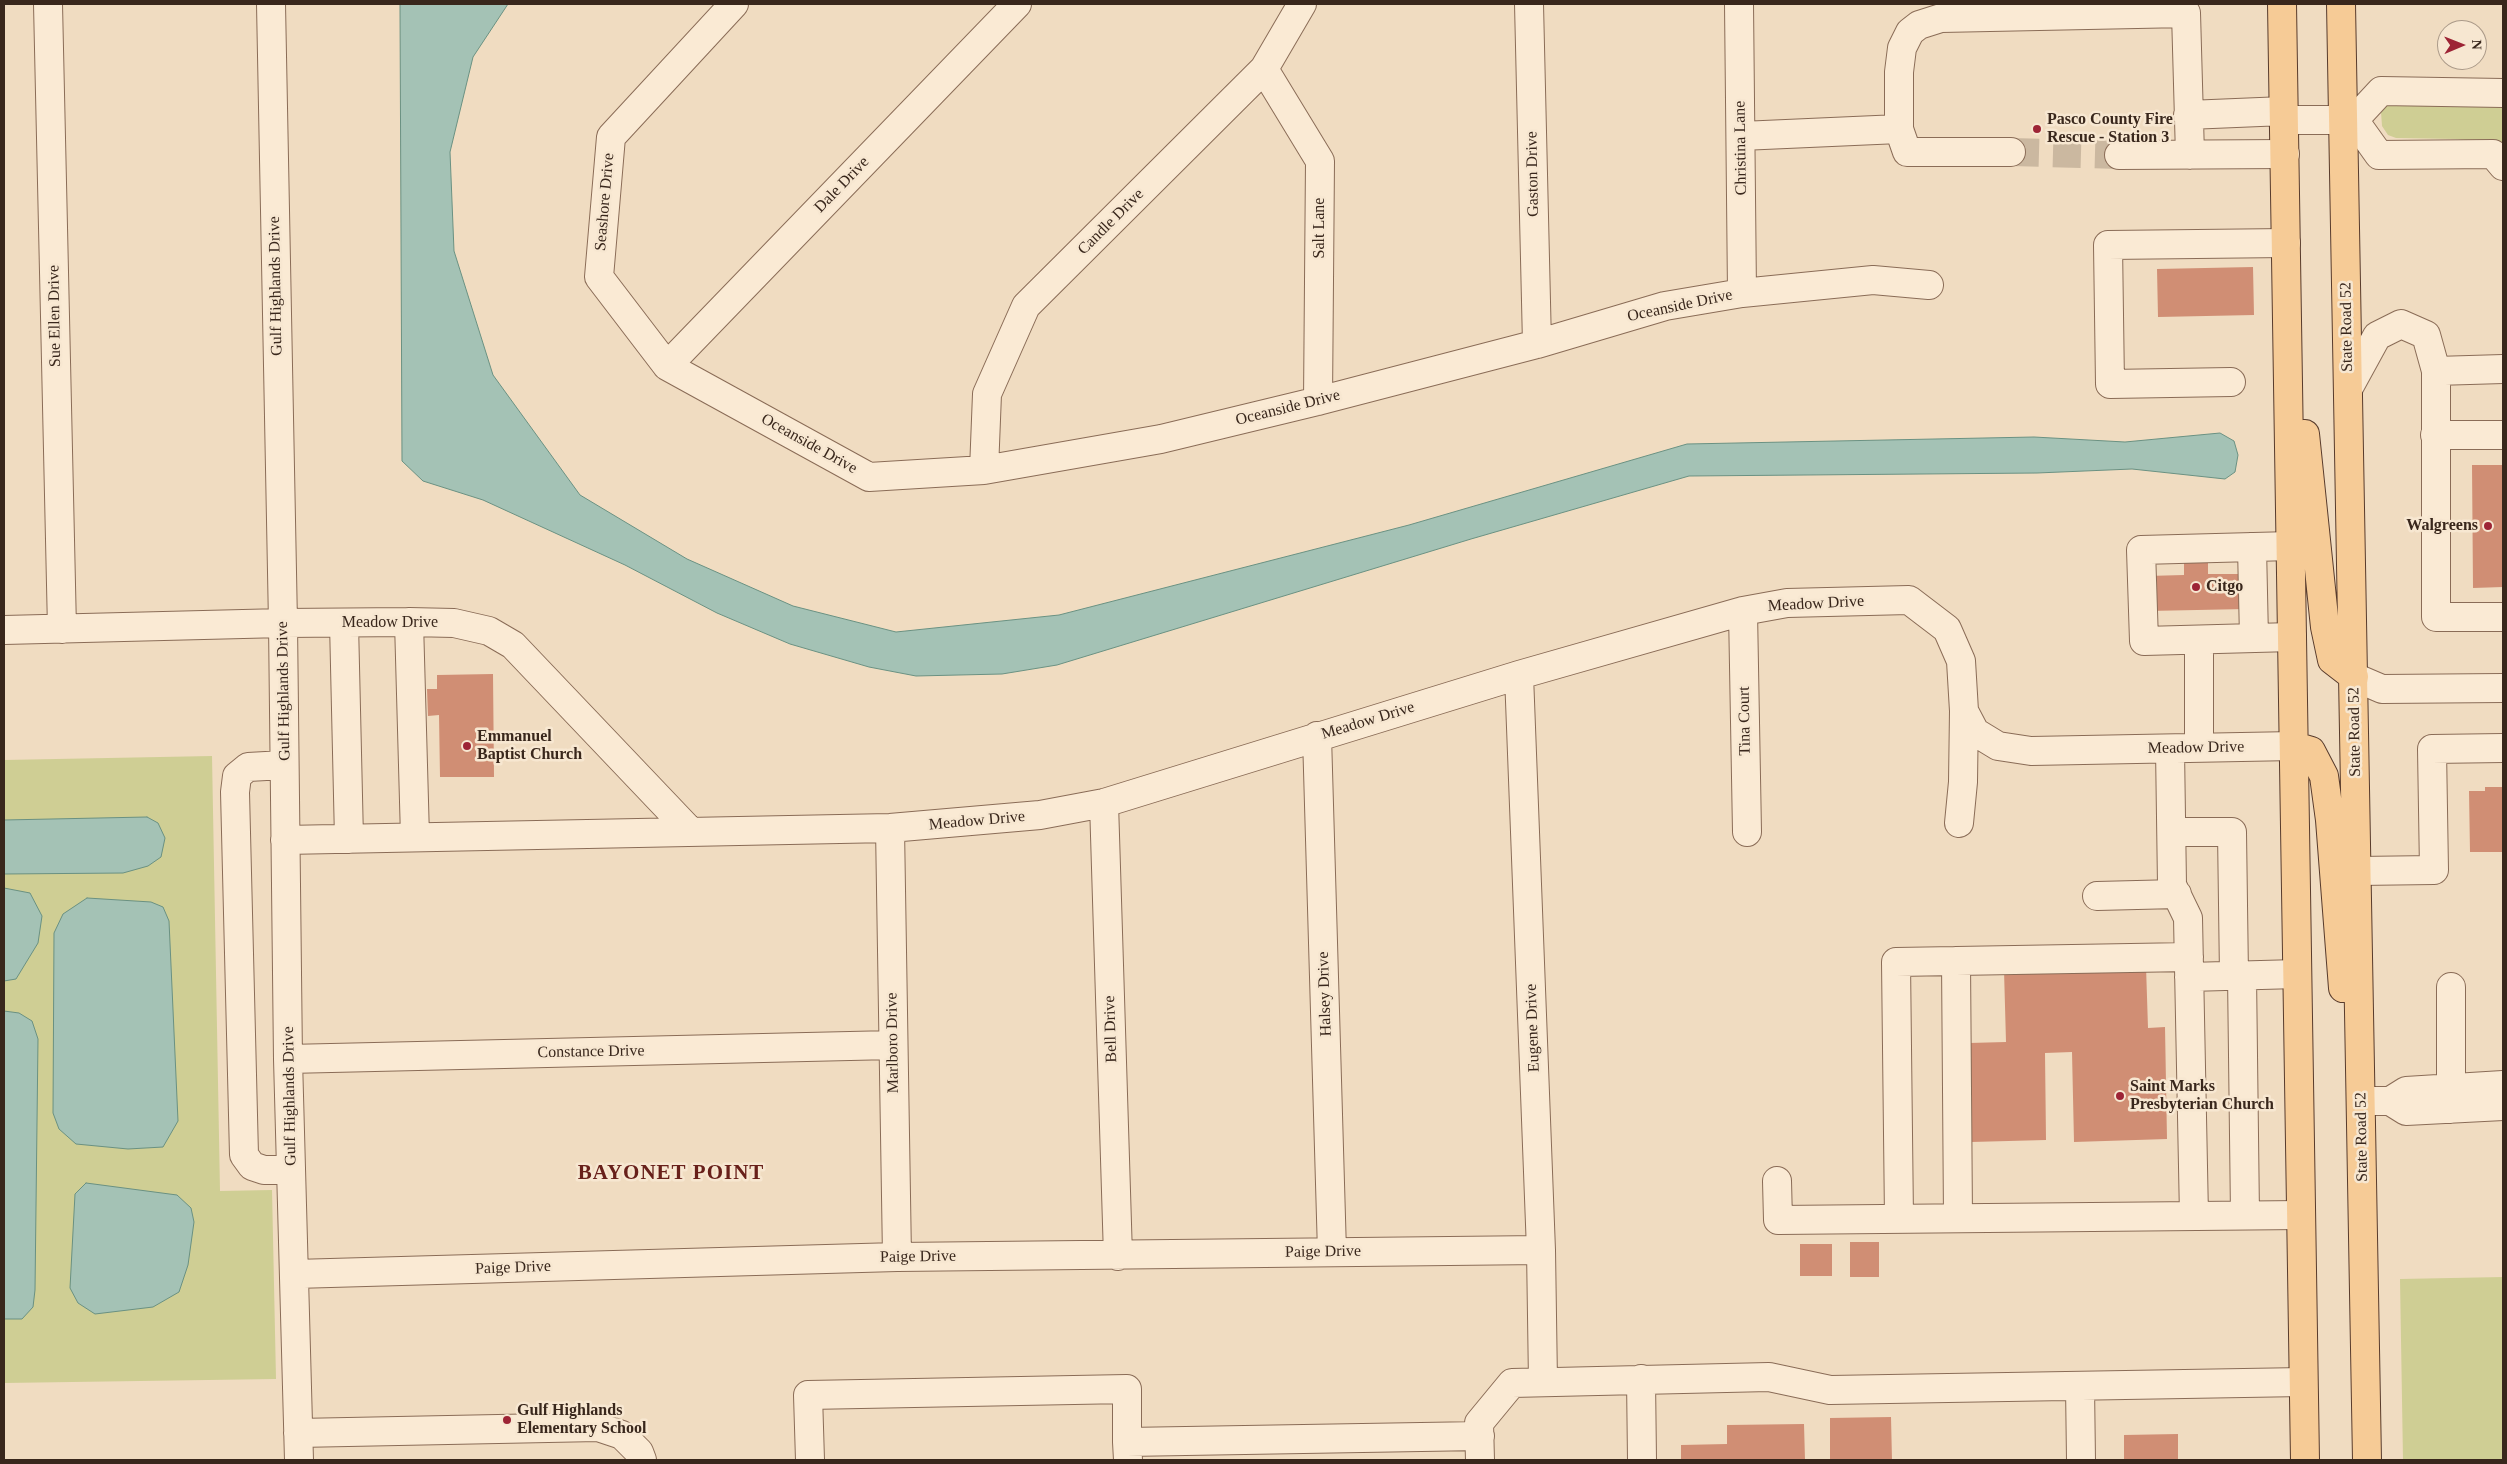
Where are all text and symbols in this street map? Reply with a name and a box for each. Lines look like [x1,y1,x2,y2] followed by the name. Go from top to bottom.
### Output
[2437,20,2487,70] north arrow
[2469,40,2484,50] text: N
[1731,101,1751,195] street label: Christina Lane
[2047,110,2173,148] place label: Pasco County Fire Rescue - Station 3
[2031,123,2043,135] marker: Pasco County Fire Rescue - Station 3
[1523,131,1543,217] street label: Gaston Drive
[591,152,619,252] street label: Seashore Drive
[811,153,873,217] street label: Dale Drive
[1074,185,1148,259] street label: Candle Drive
[1310,198,1330,258] street label: Salt Lane
[265,216,287,356] street label: Gulf Highlands Drive
[45,265,65,367] street label: Sue Ellen Drive
[2337,282,2357,372] street label: State Road 52
[1626,285,1734,327] street label: Oceanside Drive
[1234,386,1342,430] street label: Oceanside Drive
[758,410,860,478] street label: Oceanside Drive
[2406,516,2478,536] place label: Walgreens
[2482,520,2494,532] marker: Walgreens
[2206,577,2243,597] place label: Citgo
[2190,581,2202,593] marker: Citgo
[1767,592,1865,616] street label: Meadow Drive
[342,613,438,633] street label: Meadow Drive
[273,621,295,761] street label: Gulf Highlands Drive
[1735,686,1755,756] street label: Tina Court
[2345,687,2365,777] street label: State Road 52
[1319,698,1417,744] street label: Meadow Drive
[477,727,582,765] place label: Emmanuel Baptist Church
[2148,738,2244,758] street label: Meadow Drive
[461,740,473,752] marker: Emmanuel Baptist Church
[928,807,1026,835] street label: Meadow Drive
[1314,951,1336,1037] street label: Halsey Drive
[1522,983,1544,1073] street label: Eugene Drive
[883,992,903,1094] street label: Marlboro Drive
[1100,995,1122,1063] street label: Bell Drive
[279,1026,301,1166] street label: Gulf Highlands Drive
[537,1041,645,1063] street label: Constance Drive
[2130,1077,2274,1115] place label: Saint Marks Presbyterian Church
[2114,1090,2126,1102] marker: Saint Marks Presbyterian Church
[2352,1092,2372,1182] street label: State Road 52
[576,1161,766,1187] district label: BAYONET POINT
[1285,1242,1361,1262] street label: Paige Drive
[880,1247,956,1267] street label: Paige Drive
[475,1257,551,1279] street label: Paige Drive
[517,1401,646,1439] place label: Gulf Highlands Elementary School
[501,1414,513,1426] marker: Gulf Highlands Elementary School

